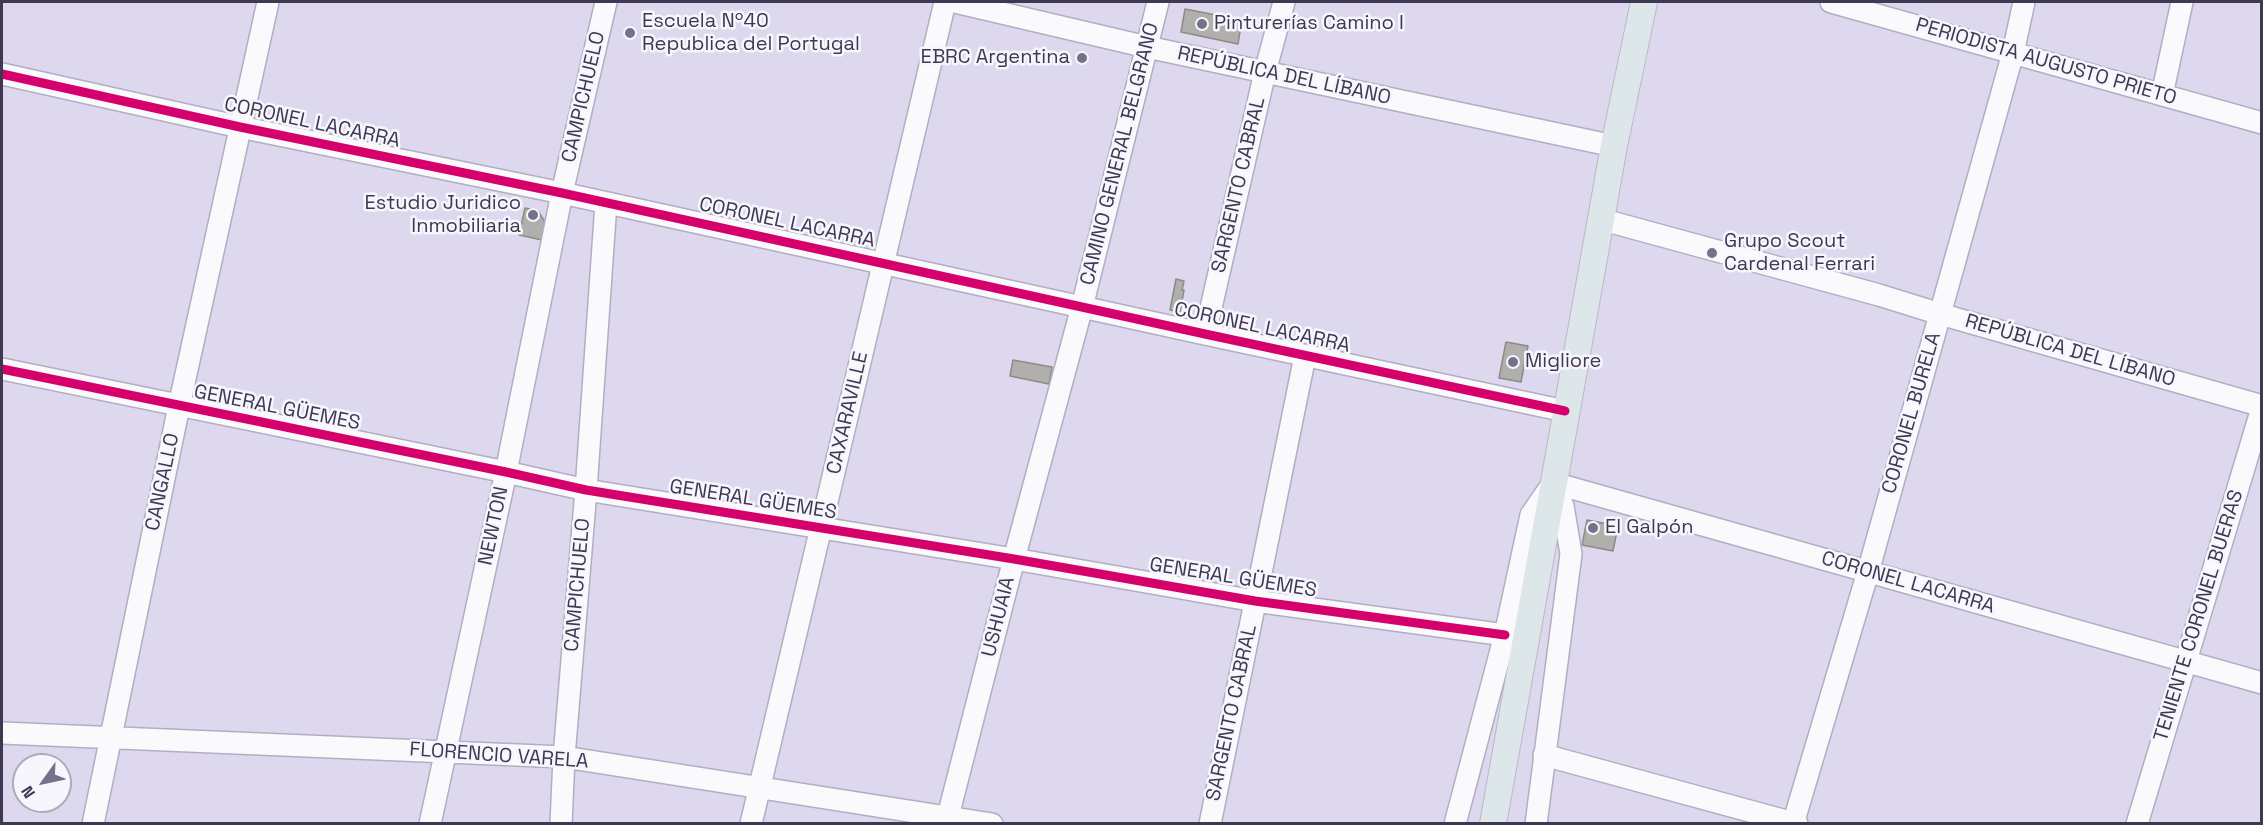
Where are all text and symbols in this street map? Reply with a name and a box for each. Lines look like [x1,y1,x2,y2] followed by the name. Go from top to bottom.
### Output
[642,10,860,57] place label: Escuela Nº40 Republica del Portugal
[1214,12,1404,36] place label: Pinturerías Camino I
[1913,13,2179,111] street label: PERIODISTA AUGUSTO PRIETO
[1195,17,1209,31] marker: Pinturerías Camino I
[1076,20,1164,288] street label: CAMINO GENERAL BELGRANO
[623,26,637,40] marker: Escuela Nº40 Republica del Portugal
[557,29,611,165] street label: CAMPICHUELO
[1175,42,1393,110] street label: REPÚBLICA DEL LÍBANO
[921,46,1070,70] place label: EBRC Argentina
[1075,51,1089,65] marker: EBRC Argentina
[222,93,402,153] street label: CORONEL LACARRA
[1207,95,1271,275] street label: SARGENTO CABRAL
[365,192,521,239] place label: Estudio Juridico Inmobiliaria
[697,193,877,253] street label: CORONEL LACARRA
[526,208,540,222] marker: Estudio Juridico Inmobiliaria
[1724,230,1875,277] place label: Grupo Scout Cardenal Ferrari
[1705,246,1719,260] marker: Grupo Scout Cardenal Ferrari
[1172,298,1352,358] street label: CORONEL LACARRA
[1962,309,2178,393] street label: REPÚBLICA DEL LÍBANO
[1877,330,1947,496] street label: CORONEL BURELA
[822,349,874,477] street label: CAXARAVILLE
[1525,350,1601,374] place label: Migliore
[1506,355,1520,369] marker: Migliore
[192,380,362,436] street label: GENERAL GÜEMES
[141,431,185,533] street label: CANGALLO
[668,475,838,525] street label: GENERAL GÜEMES
[474,484,514,568] street label: NEWTON
[2149,487,2249,745] street label: TENIENTE CORONEL BUERAS
[1605,516,1693,540] place label: El Galpón
[560,517,596,653] street label: CAMPICHUELO
[1586,521,1600,535] marker: El Galpón
[1819,547,1997,619] street label: CORONEL LACARRA
[1148,553,1318,603] street label: GENERAL GÜEMES
[977,574,1021,660] street label: USHUAIA
[1202,623,1262,803] street label: SARGENTO CABRAL
[409,738,589,774] street label: FLORENCIO VARELA
[12,753,72,813] north arrow
[16,782,40,802] text: N

